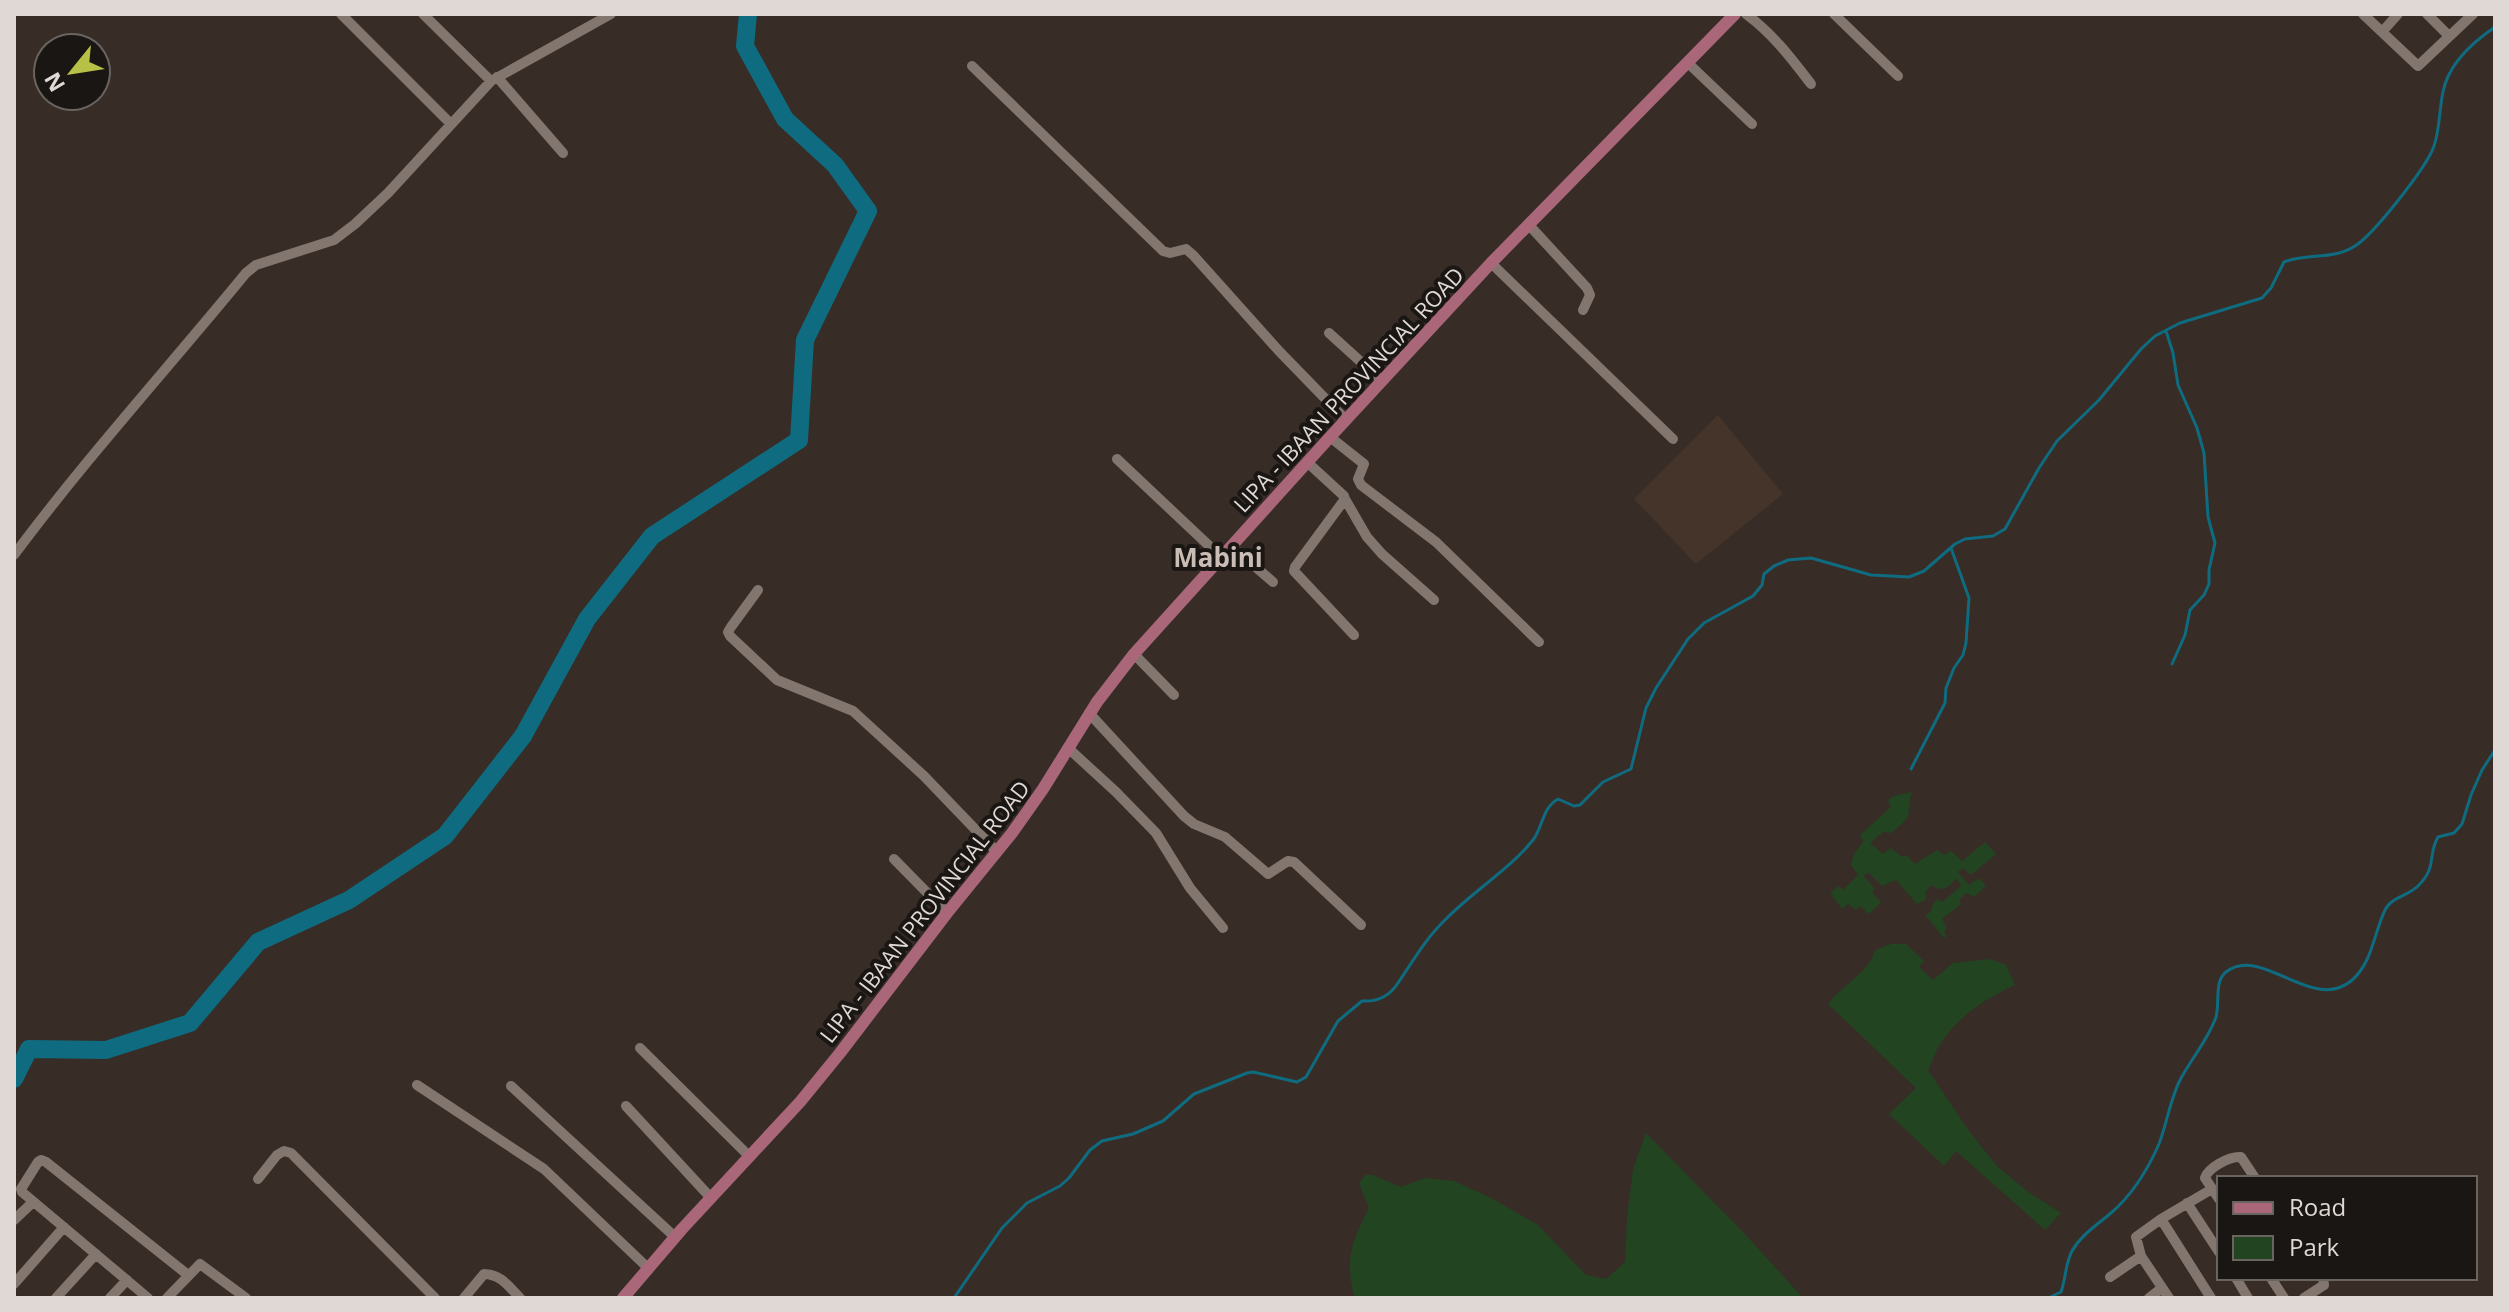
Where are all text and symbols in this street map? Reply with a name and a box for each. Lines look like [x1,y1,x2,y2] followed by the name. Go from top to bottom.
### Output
[32,32,112,112] north arrow
[36,67,71,98] text: N
[1226,260,1470,518] street label: LIPA - IBAAN PROVINCIAL ROAD
[1173,539,1263,575] district label: Mabini
[812,774,1036,1048] street label: LIPA - IBAAN PROVINCIAL ROAD
[2217,1176,2477,1280] legend
[2289,1190,2346,1223] text: Road
[2289,1230,2340,1263] text: Park

